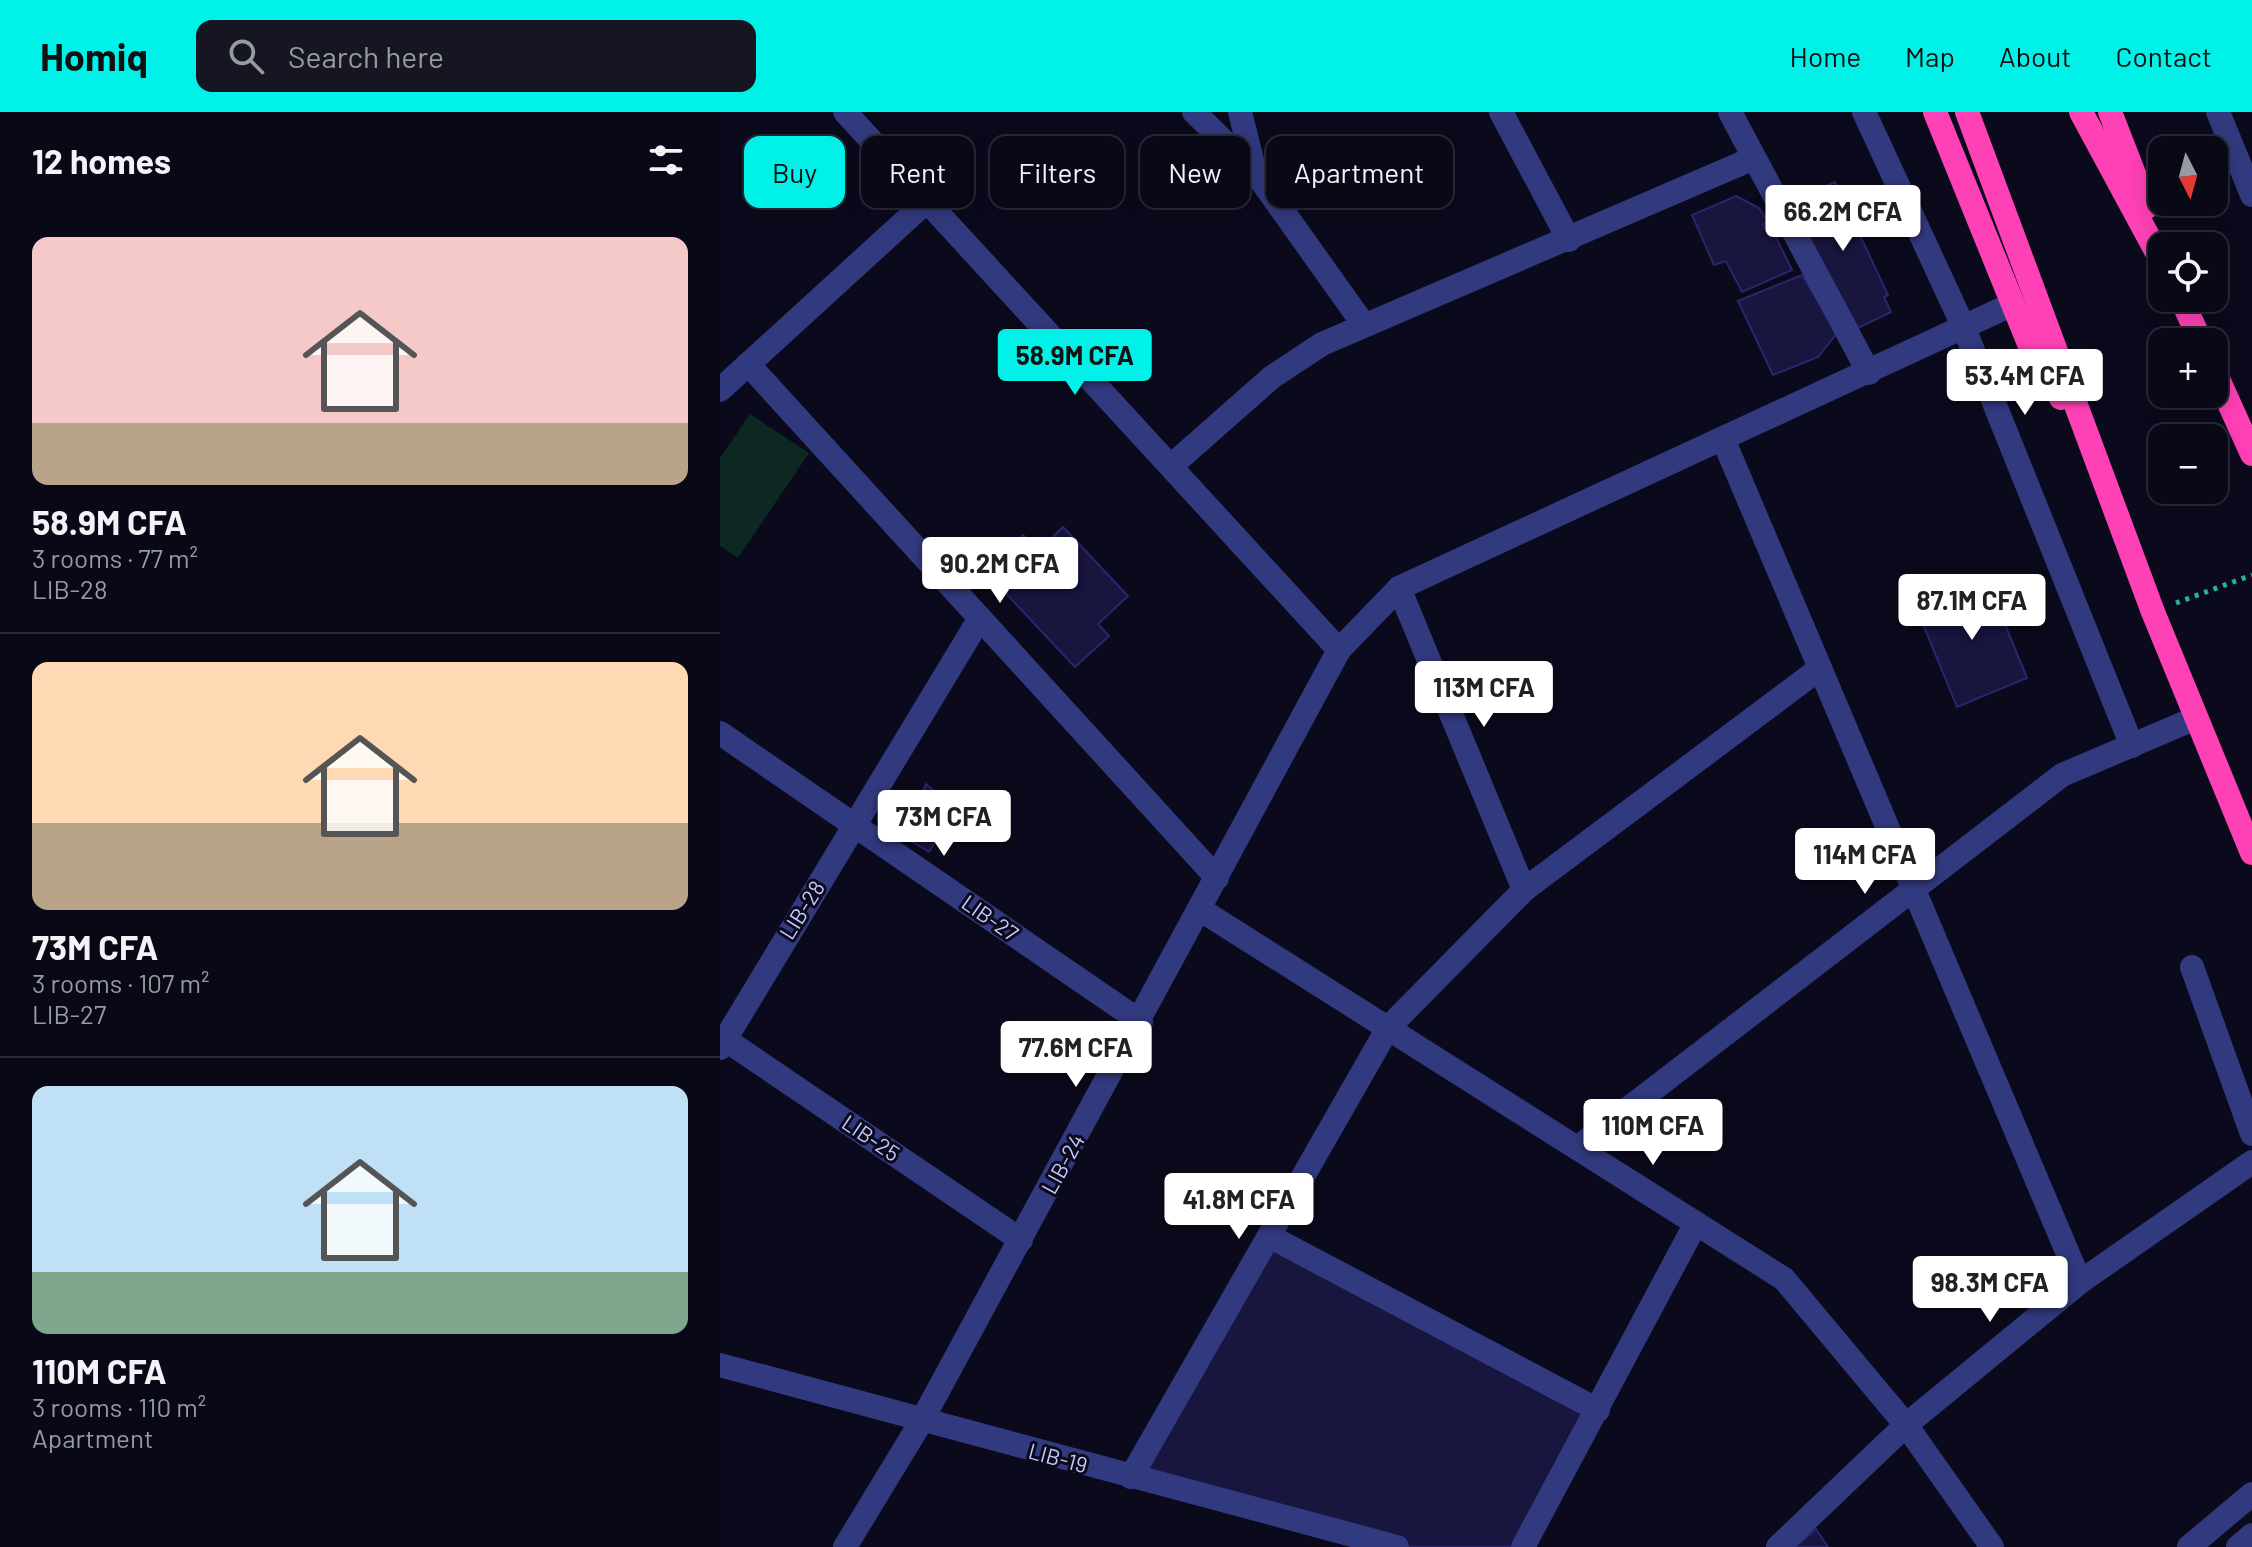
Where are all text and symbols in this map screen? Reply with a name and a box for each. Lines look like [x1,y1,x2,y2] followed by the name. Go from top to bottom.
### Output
[196,20,756,92] search box
[40,33,148,79] text: Homiq
[224,34,268,78] icon: search
[288,38,444,74] text: Search here
[1790,39,1861,73] text: Home
[1905,39,1955,73] text: Map
[1999,39,2071,73] text: About
[2115,39,2212,73] text: Contact
[744,136,845,208] chip: Buy
[861,136,974,208] chip: Rent
[990,136,1124,208] chip: Filters
[1140,136,1250,208] chip: New
[1266,136,1453,208] chip: Apartment
[2148,136,2228,216] north arrow
[2148,136,2228,504] map controls
[644,138,688,182] icon: filters
[32,140,171,181] text: 12 homes
[1751,185,1935,253] pin: 66.2M CFA
[1783,195,1903,226] text: 66.2M CFA
[2148,232,2228,312] button: locate
[288,289,432,433] icon: home
[2148,328,2228,408] button: +
[983,329,1167,397] pin: 58.9M CFA
[1016,339,1134,370] text: 58.9M CFA
[1933,349,2117,417] pin: 53.4M CFA
[1965,359,2085,390] text: 53.4M CFA
[2148,424,2228,504] button: −
[32,501,187,542] text: 58.9M CFA
[908,537,1092,605] pin: 90.2M CFA
[32,542,198,573] text: 3 rooms · 77 m²
[940,547,1060,578] text: 90.2M CFA
[32,573,108,604] text: LIB-28
[1880,574,2064,642] pin: 87.1M CFA
[1916,584,2028,615] text: 87.1M CFA
[1401,661,1567,729] pin: 113M CFA
[1433,671,1535,702] text: 113M CFA
[288,714,432,858] icon: home
[870,790,1018,858] pin: 73M CFA
[896,800,992,831] text: 73M CFA
[1782,828,1948,896] pin: 114M CFA
[1813,838,1917,869] text: 114M CFA
[773,875,829,943] street label: LIB-28
[957,889,1024,946] street label: LIB-27
[32,926,158,967] text: 73M CFA
[32,967,209,998] text: 3 rooms · 107 m²
[32,998,106,1029] text: LIB-27
[984,1021,1168,1089] pin: 77.6M CFA
[1019,1031,1133,1062] text: 77.6M CFA
[1570,1099,1736,1167] pin: 110M CFA
[838,1109,905,1166] street label: LIB-25
[1602,1109,1705,1140] text: 110M CFA
[1035,1129,1089,1198] street label: LIB-24
[288,1138,432,1282] icon: home
[1147,1173,1331,1241] pin: 41.8M CFA
[1182,1183,1296,1214] text: 41.8M CFA
[1898,1256,2082,1324] pin: 98.3M CFA
[1931,1266,2049,1297] text: 98.3M CFA
[32,1350,167,1391] text: 110M CFA
[32,1391,206,1422] text: 3 rooms · 110 m²
[32,1422,153,1453] text: Apartment
[1026,1437,1091,1477] street label: LIB-19

